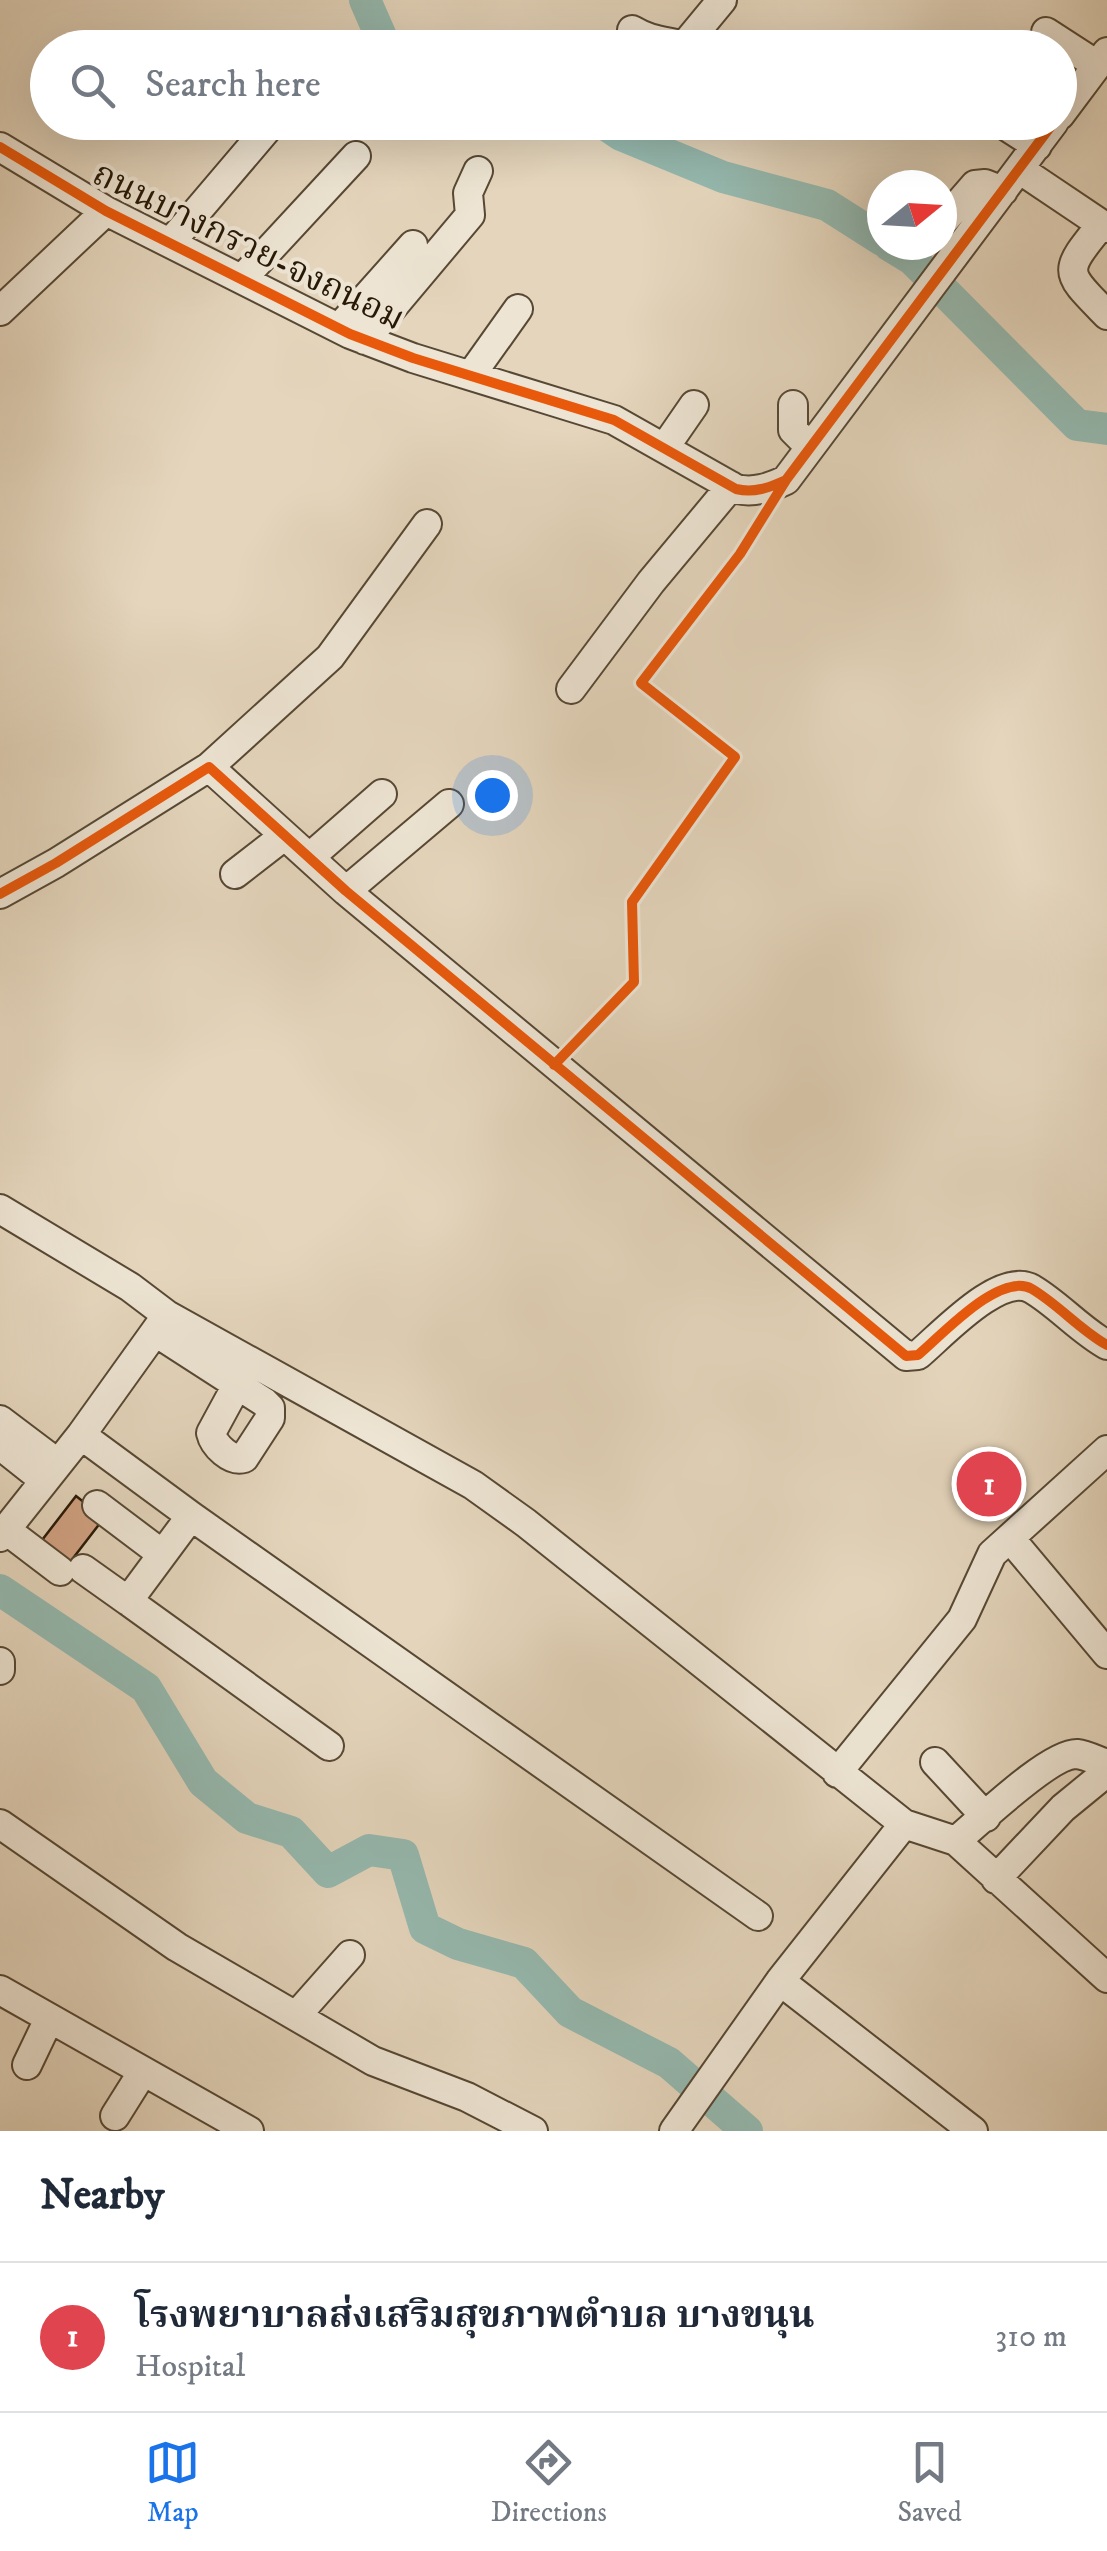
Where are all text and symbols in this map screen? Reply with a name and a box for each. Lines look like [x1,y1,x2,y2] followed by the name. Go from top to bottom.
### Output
[30,30,1077,140] search box
[65,58,120,113] icon: search
[145,61,321,109] text: Search here
[85,152,411,342] street label: ถนนบางกรวย-จงถนอม
[867,170,957,260] north arrow
[467,770,518,821] your location
[956,1446,1022,1522] pin: 1
[40,2170,164,2222] text: Nearby
[135,2292,815,2340] text: โรงพยาบาลส่งเสริมสุขภาพตำบล บางขนุน
[67,2317,78,2357] text: 1
[995,2317,1067,2357] text: 310 m
[135,2347,245,2387] text: Hospital
[145,2435,200,2530] tab: Map
[491,2435,607,2530] tab: Directions
[897,2435,962,2530] tab: Saved

